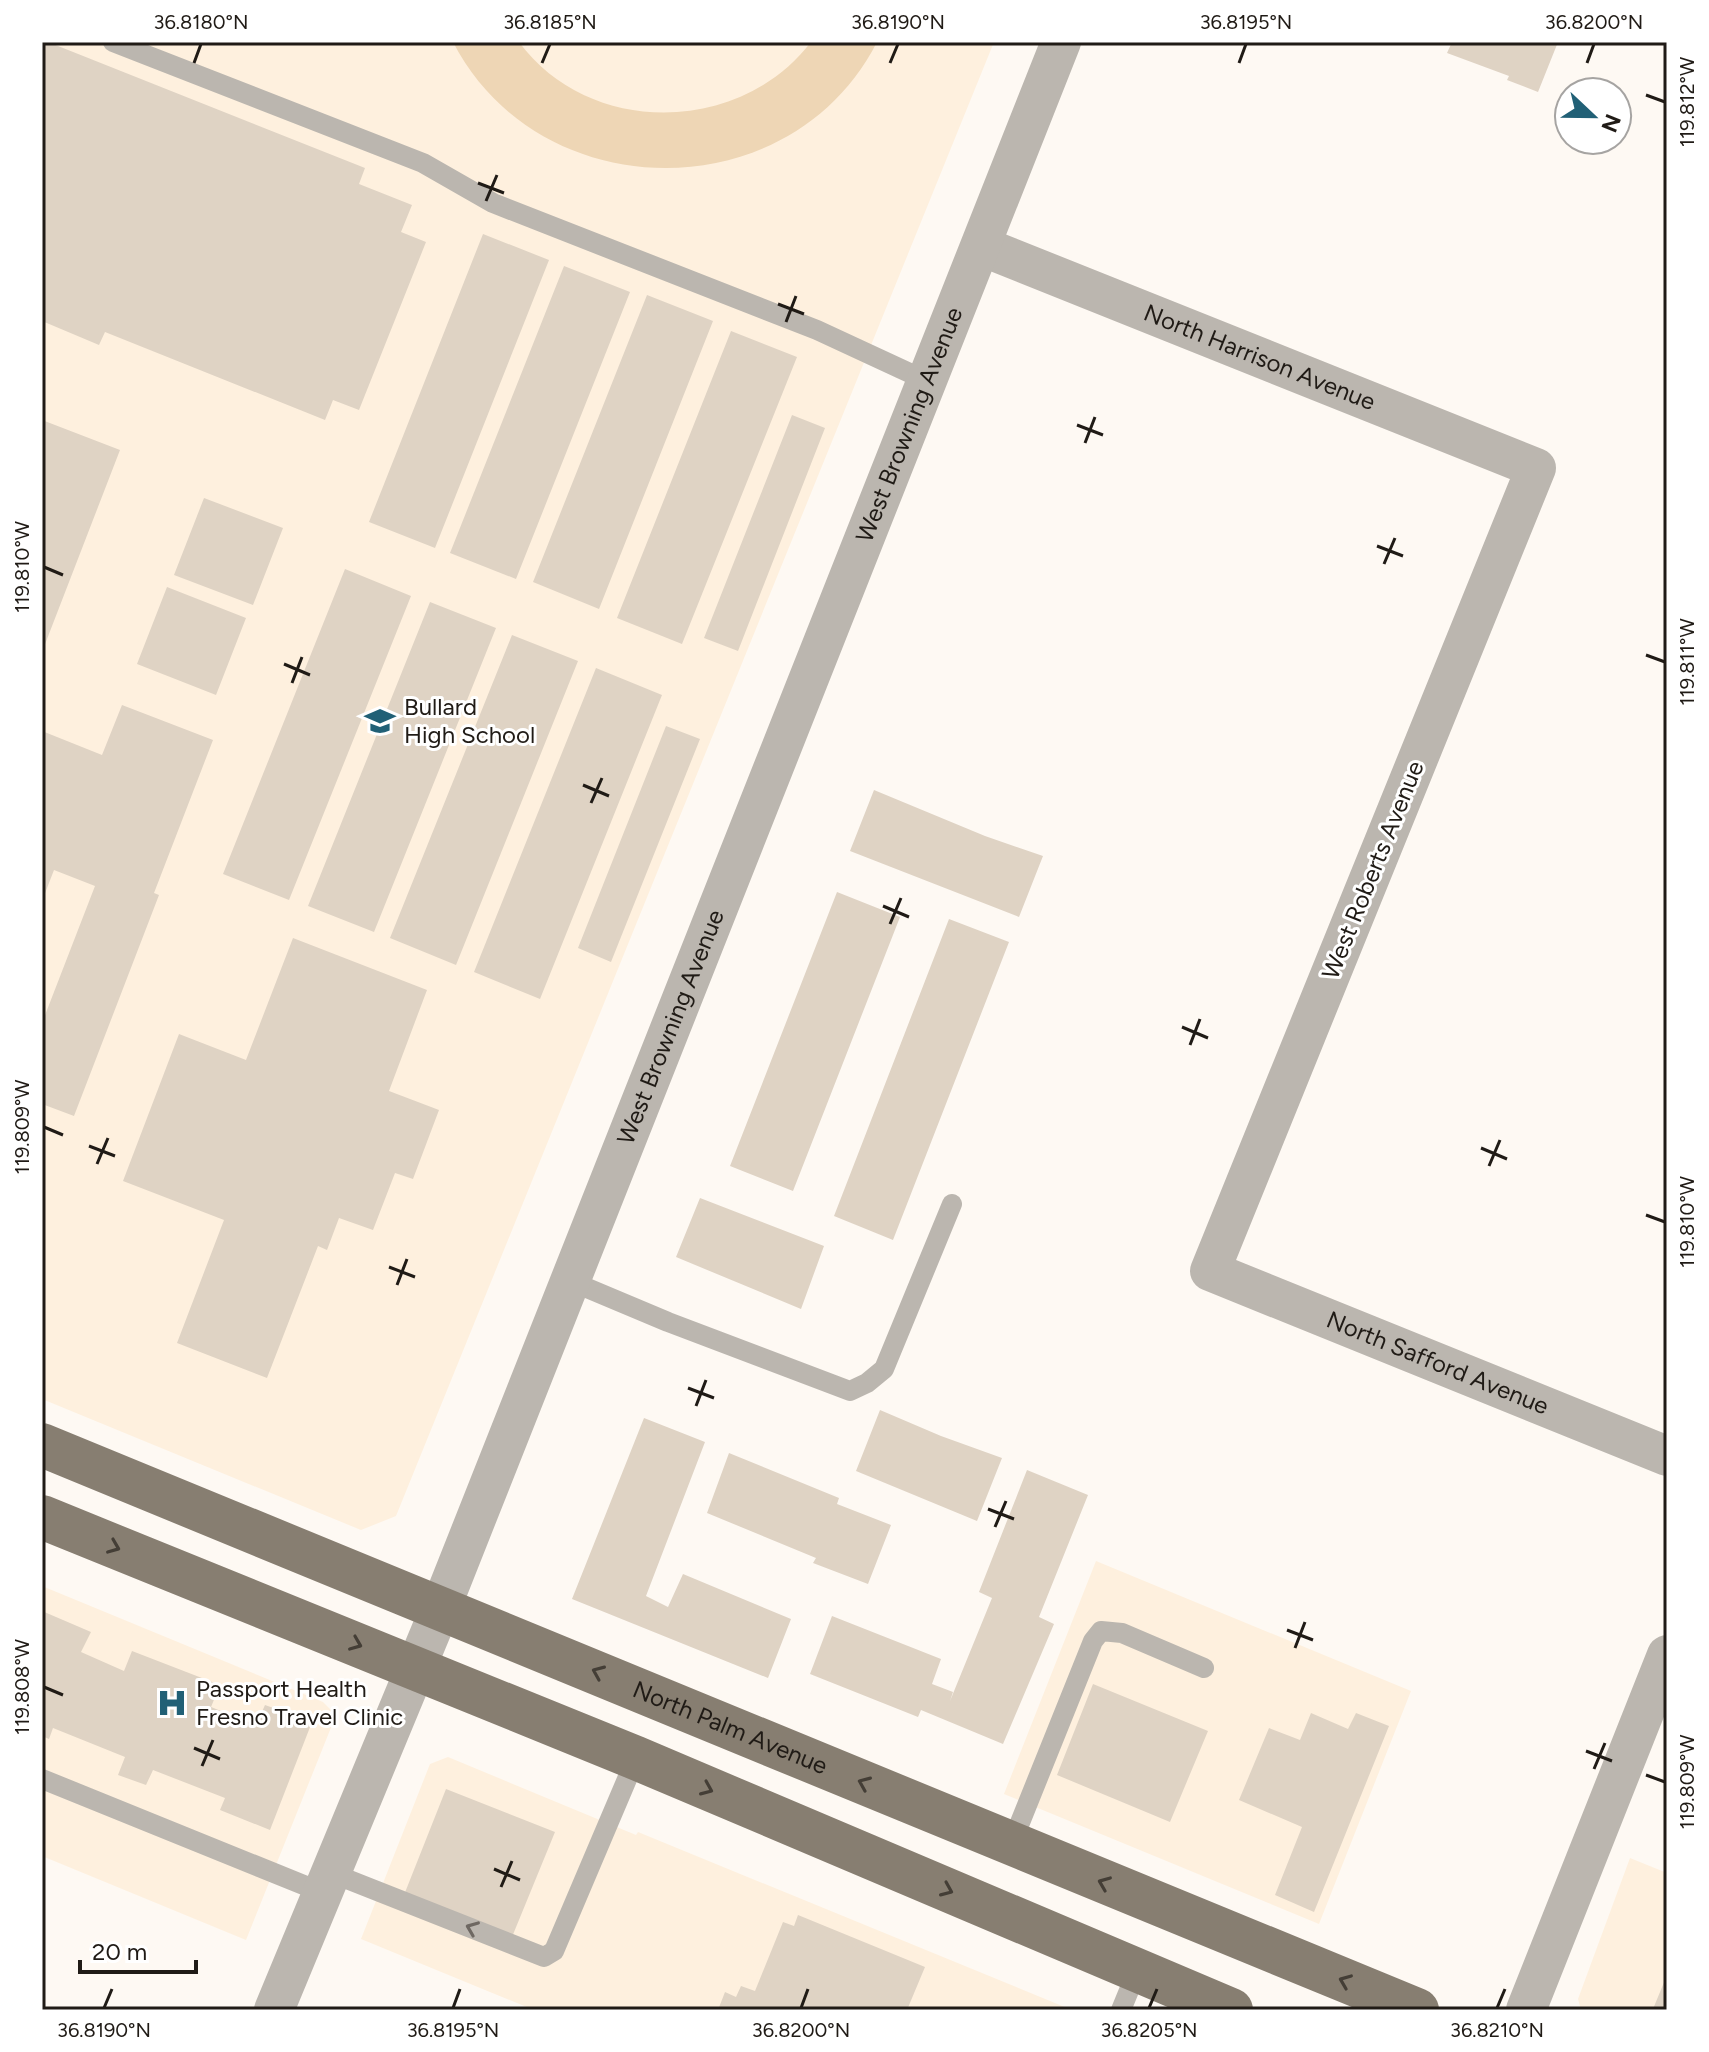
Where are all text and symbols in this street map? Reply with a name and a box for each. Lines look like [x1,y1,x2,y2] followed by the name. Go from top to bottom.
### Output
[154,10,248,34] text: 36.8180°N
[503,10,597,34] text: 36.8185°N
[851,10,945,34] text: 36.8190°N
[1200,10,1292,34] text: 36.8195°N
[1545,10,1643,34] text: 36.8200°N
[1675,57,1699,147] text: 119.812°W
[1553,76,1633,156] north arrow
[1595,110,1627,136] text: N
[1140,298,1380,416] street label: North Harrison Avenue
[849,303,969,546] street label: West Browning Avenue
[10,521,34,613] text: 119.810°W
[1675,618,1699,706] text: 119.811°W
[404,692,535,749] place label: Bullard High School
[363,704,397,738] school or university icon: Bullard High School
[1315,756,1430,983] street label: West Roberts Avenue
[611,905,730,1149] street label: West Browning Avenue
[10,1080,34,1175] text: 119.809°W
[1675,1176,1699,1268] text: 119.810°W
[1323,1305,1553,1421] street label: North Safford Avenue
[106,1537,120,1553] one-way arrow
[348,1634,362,1650] one-way arrow
[10,1639,34,1735] text: 119.808°W
[592,1666,606,1682] one-way arrow
[196,1674,403,1731] place label: Passport Health Fresno Travel Clinic
[629,1674,832,1780] street label: North Palm Avenue
[155,1686,189,1720] hospital icon: Passport Health Fresno Travel Clinic
[1675,1735,1699,1830] text: 119.809°W
[858,1777,872,1793] one-way arrow
[699,1779,714,1795] one-way arrow
[1098,1876,1112,1893] one-way arrow
[939,1881,953,1897] one-way arrow
[466,1922,480,1938] one-way arrow
[80,1924,196,1974] scale bar
[92,1937,147,1966] text: 20 m
[1339,1974,1353,1990] one-way arrow
[57,2018,151,2042] text: 36.8190°N
[407,2018,499,2042] text: 36.8195°N
[752,2018,850,2042] text: 36.8200°N
[1101,2018,1198,2042] text: 36.8205°N
[1450,2018,1544,2042] text: 36.8210°N

